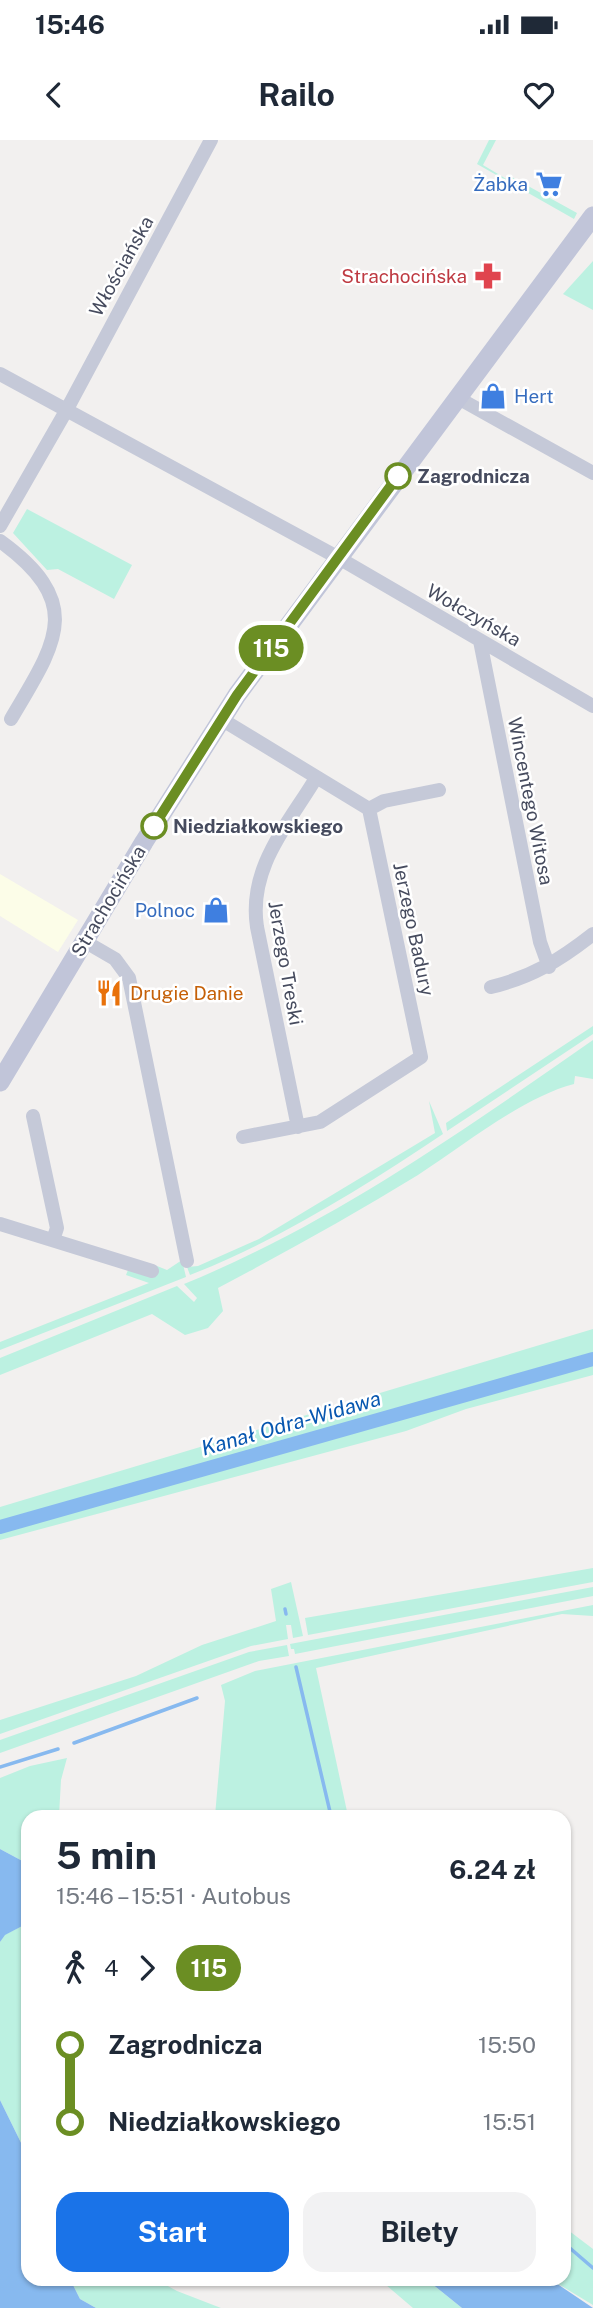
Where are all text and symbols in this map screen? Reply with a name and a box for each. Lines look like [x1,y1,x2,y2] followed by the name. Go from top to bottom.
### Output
[35,9,105,40] text: 15:46
[35,76,73,114] icon: back
[258,76,335,113] text: Railo
[520,76,558,114] icon: heart
[534,169,564,199] supermarket icon: Żabka
[473,173,528,195] place label: Żabka
[84,212,158,320] street label: Włościańska
[473,261,503,291] pharmacy icon: Strachocińska
[341,265,467,287] place label: Strachocińska
[478,381,508,411] shop icon: Hert
[514,385,554,407] place label: Hert
[385,463,411,489] marker: Zagrodnicza
[417,465,530,487] place label: Zagrodnicza
[423,579,525,651] street label: Wołczyńska
[231,625,311,671] line badge: 115
[253,634,289,662] text: 115
[504,715,558,887] street label: Wincentego Witosa
[141,813,167,839] marker: Niedziałkowskiego
[173,815,343,837] place label: Niedziałkowskiego
[66,841,150,961] street label: Strachocińska
[389,860,439,998] street label: Jerzego Badury
[201,895,231,925] shop icon: Polnoc
[135,899,195,921] place label: Polnoc
[264,899,308,1027] street label: Jerzego Treski
[94,978,124,1008] restaurant icon: Drugie Danie
[130,982,244,1004] place label: Drugie Danie
[198,1385,384,1461] water label: Kanał Odra-Widawa
[56,1833,157,1878] text: 5 min
[449,1854,536,1885] text: 6.24 zł
[56,1882,291,1909] text: 15:46 – 15:51 · Autobus
[56,1949,94,1987] icon: walk
[128,1949,166,1987] icon: forward
[104,1954,118,1981] text: 4
[190,1954,227,1982] text: 115
[108,2029,262,2060] text: Zagrodnicza
[478,2031,536,2058] text: 15:50
[108,2106,341,2137] text: Niedziałkowskiego
[483,2108,536,2135] text: 15:51
[56,2192,289,2272] button: Start
[303,2192,536,2272] button: Bilety

